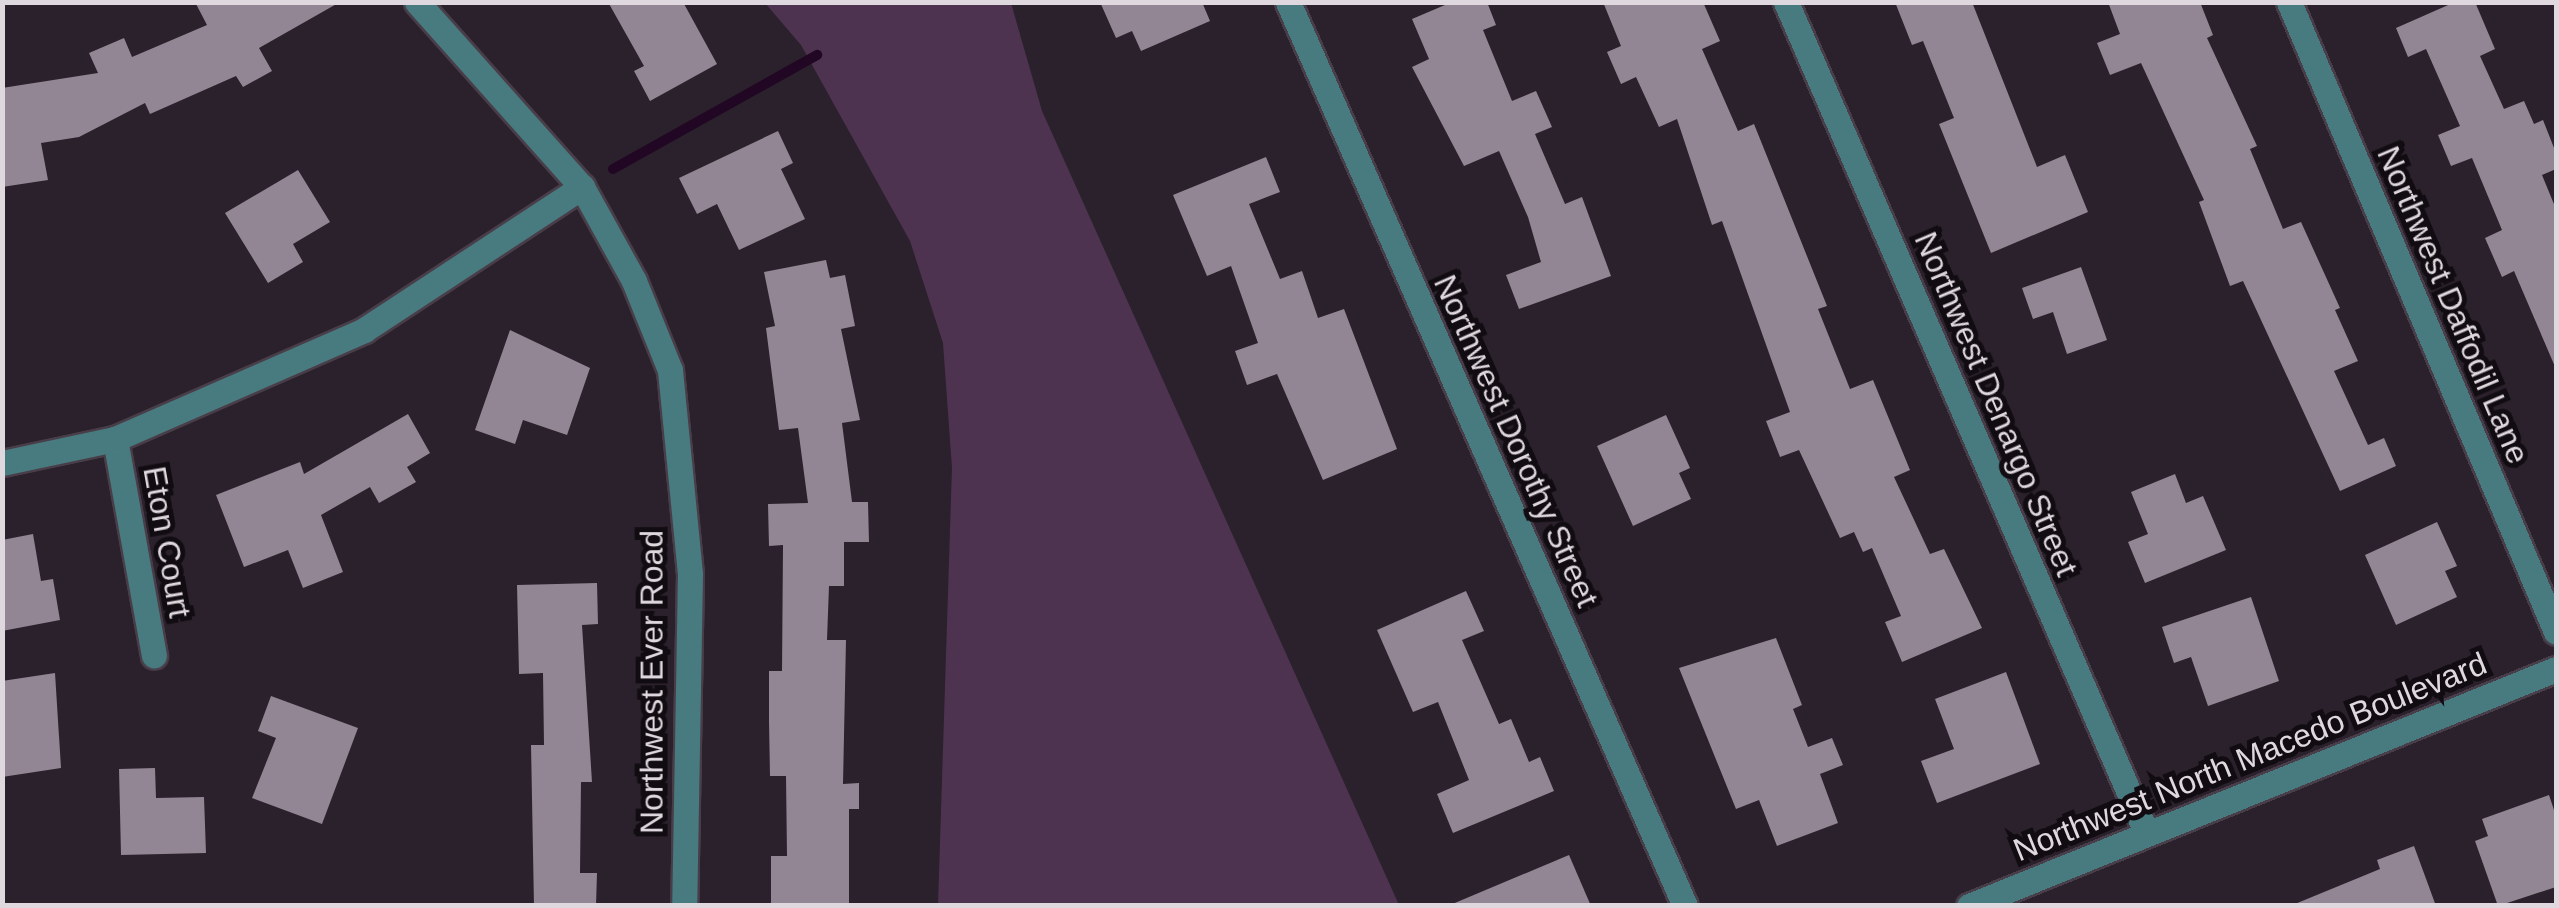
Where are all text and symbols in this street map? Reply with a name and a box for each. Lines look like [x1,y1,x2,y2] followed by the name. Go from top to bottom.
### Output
[2369,141,2537,469] street label: Northwest Daffodil Lane
[1906,226,2086,582] street label: Northwest Denargo Street
[1425,269,1607,613] street label: Northwest Dorothy Street
[135,463,199,621] street label: Eton Court
[633,530,671,834] street label: Northwest Ever Road
[2008,644,2492,870] street label: Northwest North Macedo Boulevard

